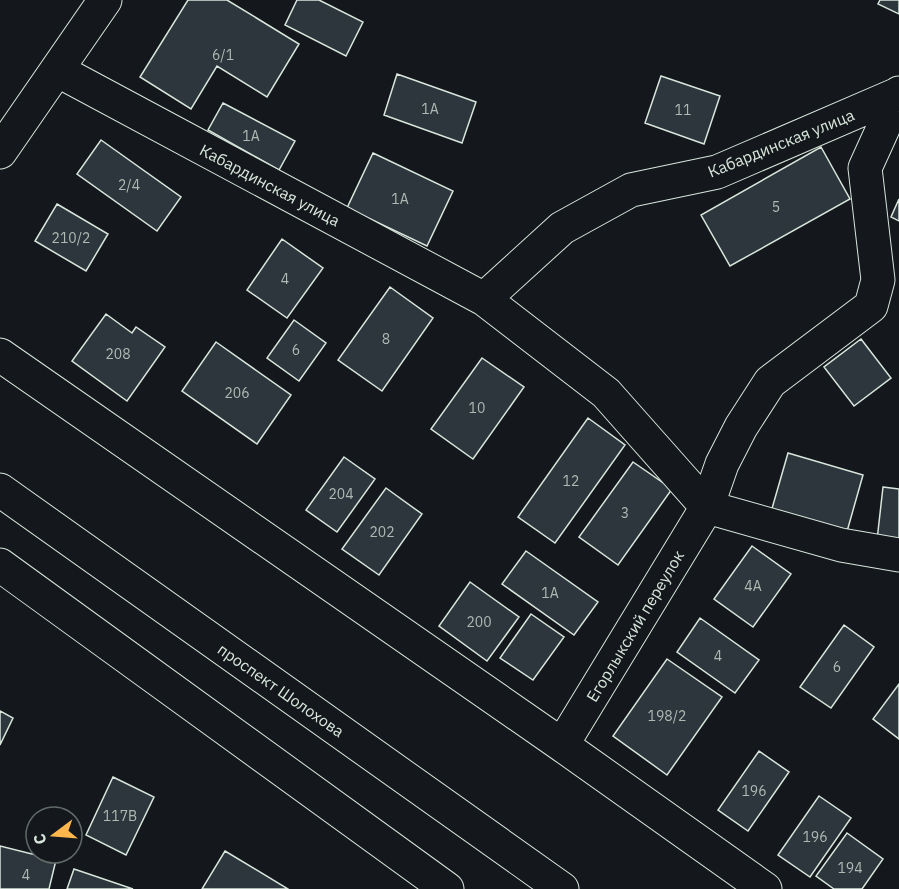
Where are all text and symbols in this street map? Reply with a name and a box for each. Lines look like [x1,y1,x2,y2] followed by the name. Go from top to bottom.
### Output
[212,46,234,64] house number: 6/1
[421,100,439,118] house number: 1А
[675,101,691,119] house number: 11
[705,104,858,182] street label: Кабардинская улица
[242,127,260,145] house number: 1А
[196,140,344,231] street label: Кабардинская улица
[118,176,140,194] house number: 2/4
[391,190,409,208] house number: 1А
[772,198,780,216] house number: 5
[52,229,90,247] house number: 210/2
[281,270,289,288] house number: 4
[382,330,390,348] house number: 8
[292,341,300,359] house number: 6
[105,345,131,363] house number: 208
[224,384,250,402] house number: 206
[469,399,485,417] house number: 10
[563,472,579,490] house number: 12
[328,485,354,503] house number: 204
[621,504,629,522] house number: 3
[369,523,395,541] house number: 202
[582,546,688,705] street label: Егорлыкский переулок
[744,577,762,595] house number: 4А
[541,584,559,602] house number: 1А
[466,613,492,631] house number: 200
[214,639,348,741] street label: проспект Шолохова
[714,647,722,665] house number: 4
[833,658,841,676] house number: 6
[648,707,686,725] house number: 198/2
[741,782,767,800] house number: 196
[24,805,84,865] north arrow
[103,807,137,825] house number: 117В
[802,828,828,846] house number: 196
[29,831,51,847] text: С
[837,859,863,877] house number: 194
[22,866,30,884] house number: 4

